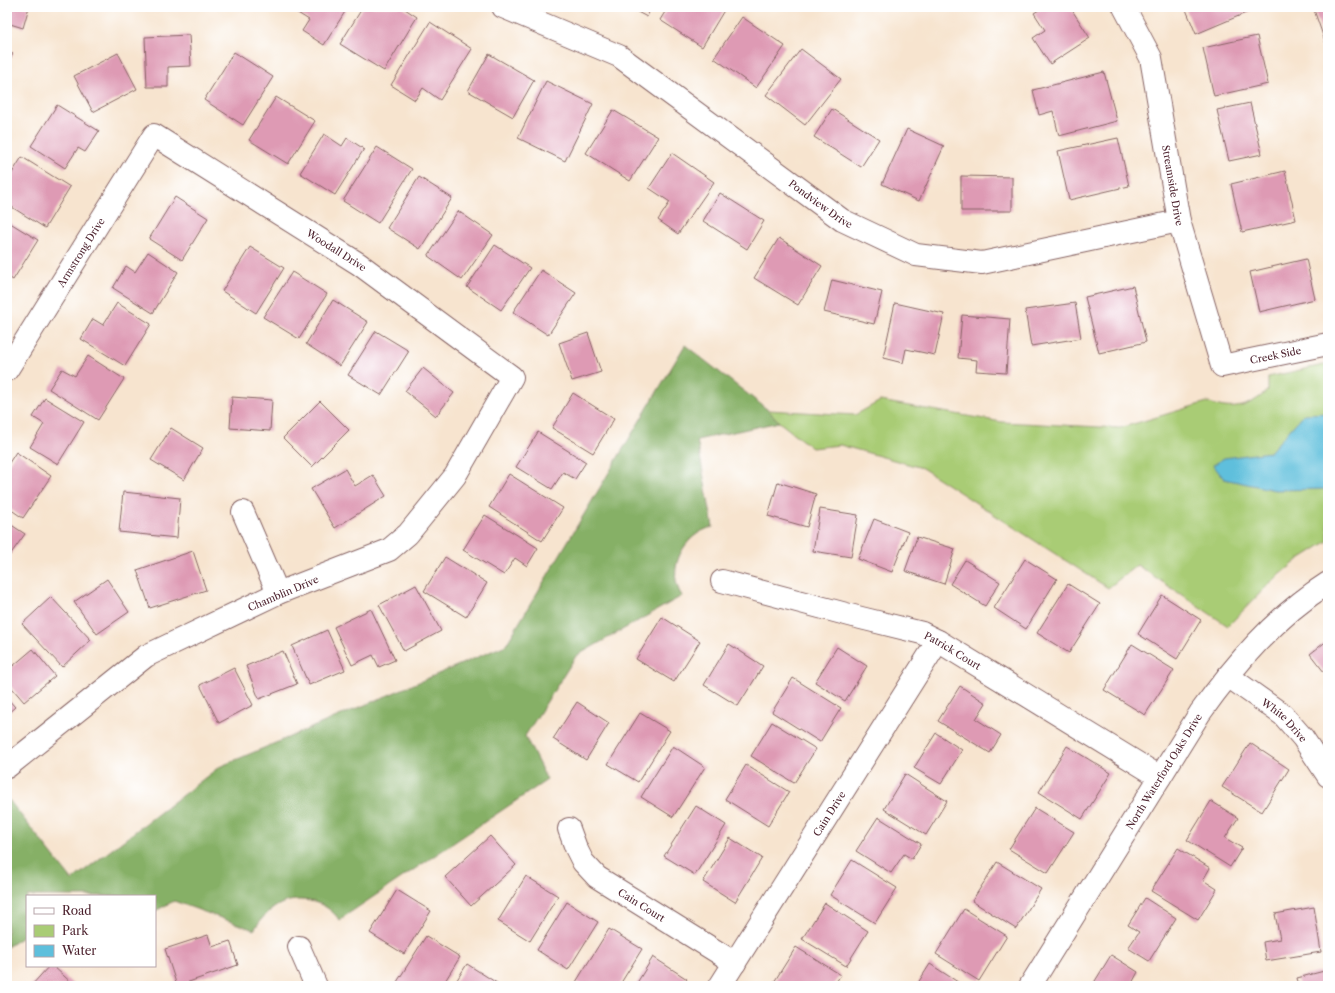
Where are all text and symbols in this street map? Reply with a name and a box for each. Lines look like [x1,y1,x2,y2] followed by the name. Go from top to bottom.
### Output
[1159,144,1186,228] street label: Streamside Drive
[786,177,855,231] street label: Pondview Drive
[54,215,108,290] street label: Armstrong Drive
[303,226,369,275] street label: Woodall Drive
[1249,344,1303,367] street label: Creek Side
[246,573,321,614] street label: Chamblin Drive
[922,629,984,673] street label: Patrick Court
[1258,695,1310,745] street label: White Drive
[1123,711,1205,832] street label: North Waterford Oaks Drive
[810,788,849,839] street label: Cain Drive
[616,886,668,925] street label: Cain Court
[26,895,156,967] legend
[62,903,92,918] text: Road
[62,923,89,938] text: Park
[61,943,96,958] text: Water

